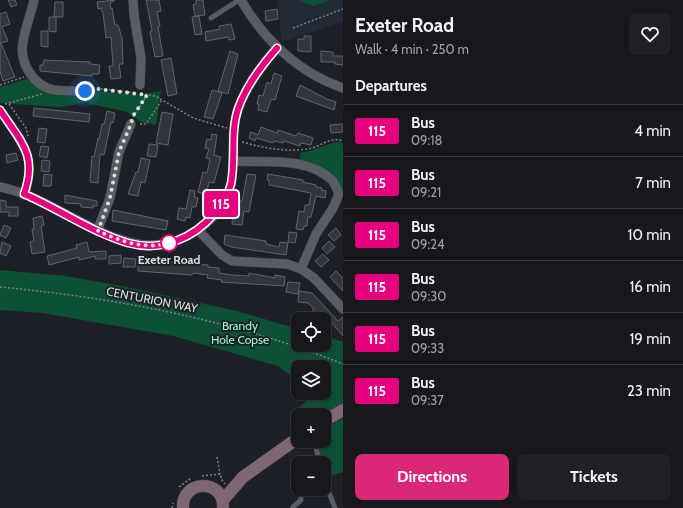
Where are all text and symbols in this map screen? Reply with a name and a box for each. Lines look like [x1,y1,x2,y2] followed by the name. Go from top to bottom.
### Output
[629,13,671,55] button: heart
[355,14,454,37] text: Exeter Road
[355,41,469,57] text: Walk · 4 min · 250 m
[355,77,427,95] text: Departures
[75,81,95,101] your location
[411,114,435,132] text: Bus
[368,122,386,140] text: 115
[634,122,671,140] text: 4 min
[411,132,442,148] text: 09:18
[411,166,435,184] text: Bus
[368,174,386,192] text: 115
[635,174,671,192] text: 7 min
[411,184,441,200] text: 09:21
[198,191,244,217] line badge: 115
[212,195,230,213] text: 115
[411,218,435,236] text: Bus
[368,226,386,244] text: 115
[628,226,671,244] text: 10 min
[160,234,178,252] marker: Exeter Road
[411,236,445,252] text: 09:24
[138,252,200,267] place label: Exeter Road
[411,270,435,288] text: Bus
[368,278,386,296] text: 115
[629,278,671,296] text: 16 min
[105,283,199,316] street label: CENTURION WAY
[411,288,446,304] text: 09:30
[291,312,331,496] map controls
[291,312,331,352] button: locate
[211,318,269,347] park label: Brandy Hole Copse
[411,322,435,340] text: Bus
[368,330,386,348] text: 115
[629,330,671,348] text: 19 min
[411,340,444,356] text: 09:33
[291,360,331,400] button: layers
[411,374,435,392] text: Bus
[368,382,386,400] text: 115
[627,382,671,400] text: 23 min
[411,392,444,408] text: 09:37
[291,408,331,448] button: +
[355,454,509,500] button: Directions
[517,454,671,500] button: Tickets
[291,456,331,496] button: −

